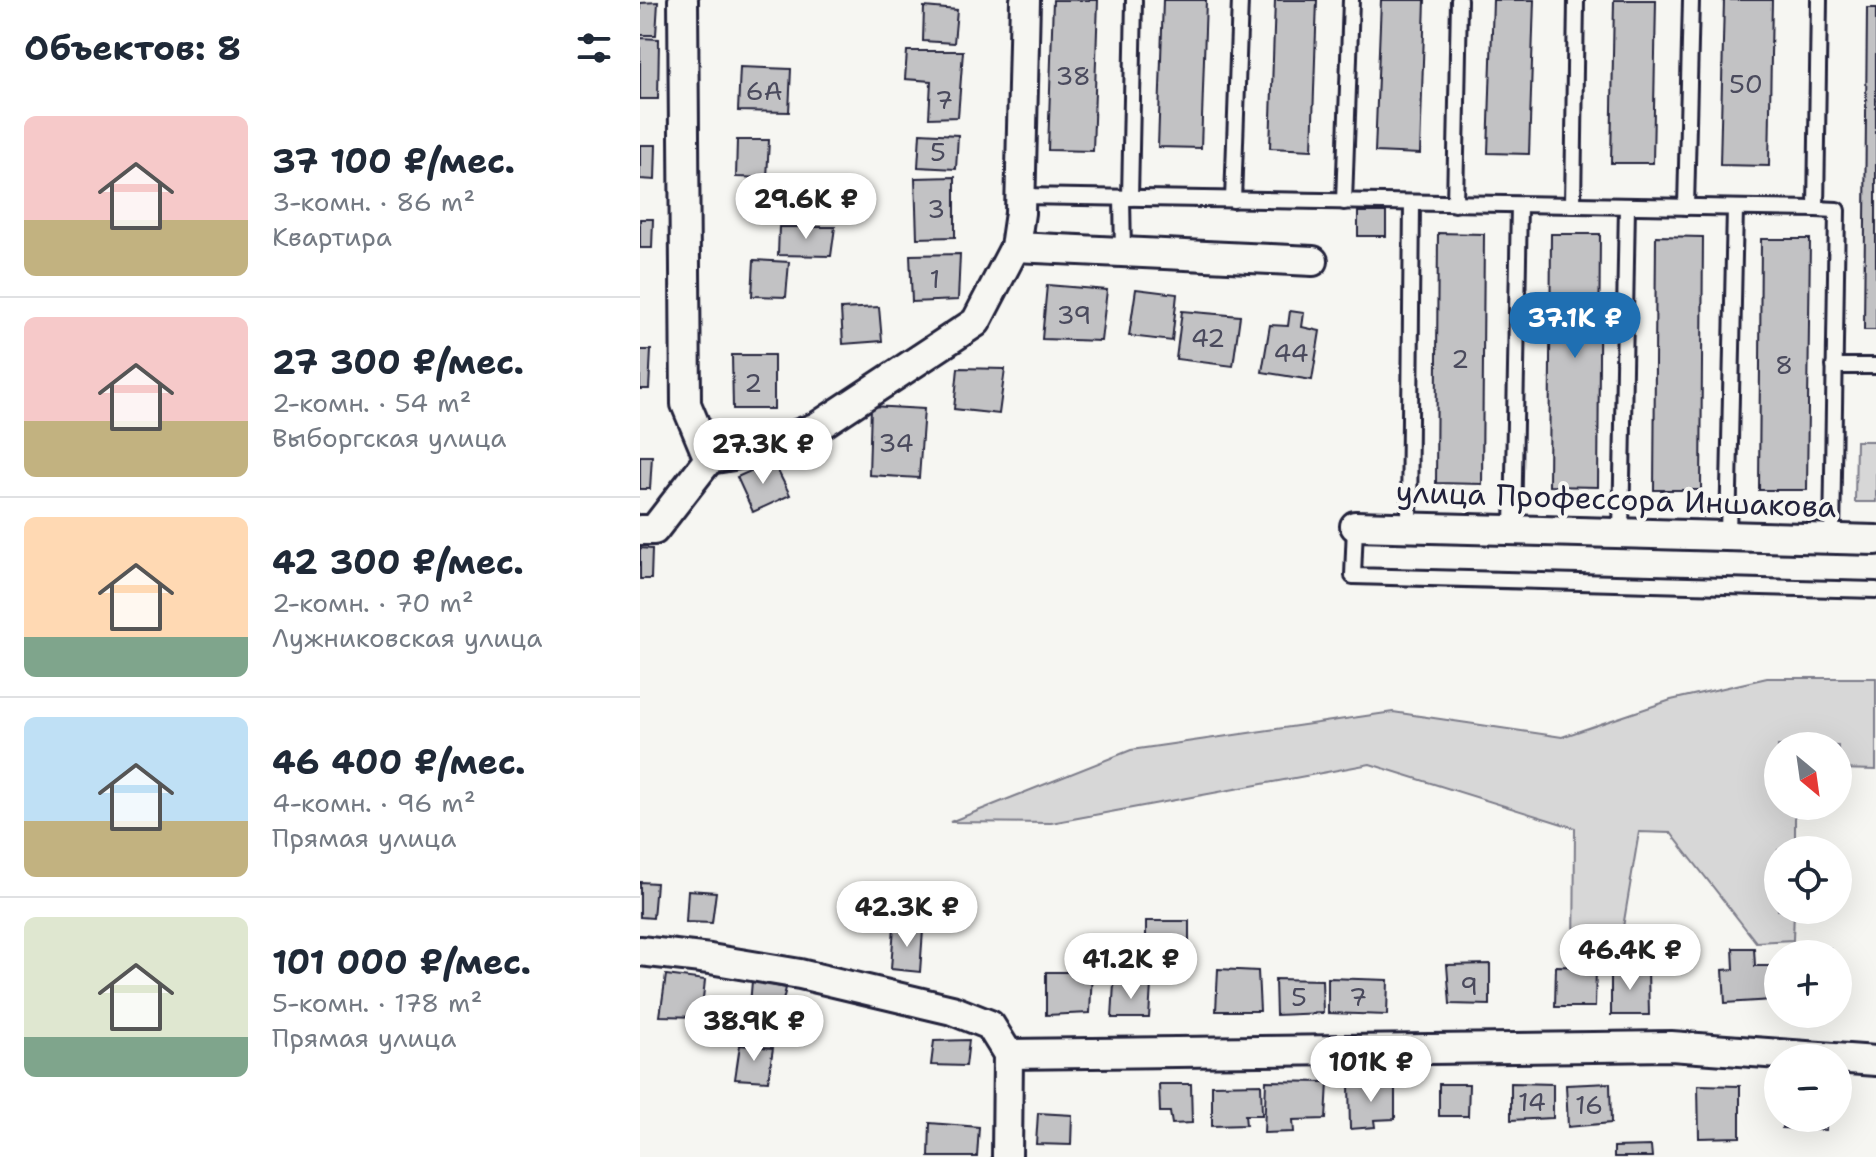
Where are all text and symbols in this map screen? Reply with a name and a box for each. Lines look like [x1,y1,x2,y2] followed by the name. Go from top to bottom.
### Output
[24,25,241,71] text: Объектов: 8
[572,26,616,70] icon: filters
[1055,58,1091,93] house number: 38
[1729,66,1763,101] house number: 50
[745,73,783,108] house number: 6А
[935,82,953,117] house number: 7
[930,134,946,169] house number: 5
[272,138,515,184] text: 37 100 ₽/мес.
[88,148,184,244] icon: home
[732,173,880,241] pin: 29.6K ₽
[753,181,859,216] text: 29.6K ₽
[272,184,475,219] text: 3-комн. · 86 m²
[927,191,945,226] house number: 3
[272,219,392,254] text: Квартира
[930,261,940,296] house number: 1
[1501,292,1649,360] pin: 37.1K ₽
[1057,297,1092,332] house number: 39
[1528,300,1622,335] text: 37.1K ₽
[1191,320,1225,355] house number: 42
[1273,335,1309,370] house number: 44
[272,339,524,385] text: 27 300 ₽/мес.
[1451,341,1469,376] house number: 2
[1775,347,1793,382] house number: 8
[88,349,184,445] icon: home
[744,365,762,400] house number: 2
[272,385,472,420] text: 2-комн. · 54 m²
[689,418,837,486] pin: 27.3K ₽
[272,420,506,455] text: Выборгская улица
[878,425,914,460] house number: 34
[711,426,815,461] text: 27.3K ₽
[1395,471,1837,527] street label: улица Профессора Иншакова
[272,539,524,585] text: 42 300 ₽/мес.
[88,549,184,645] icon: home
[272,585,474,620] text: 2-комн. · 70 m²
[272,620,542,655] text: Лужниковская улица
[1764,732,1852,820] north arrow
[1764,732,1852,1132] map controls
[272,739,526,785] text: 46 400 ₽/мес.
[88,749,184,845] icon: home
[272,785,476,820] text: 4-комн. · 96 m²
[272,820,456,855] text: Прямая улица
[1764,836,1852,924] button: locate
[833,881,981,949] pin: 42.3K ₽
[855,889,959,924] text: 42.3K ₽
[1556,924,1704,992] pin: 46.4K ₽
[1578,932,1682,967] text: 46.4K ₽
[1057,933,1205,1001] pin: 41.2K ₽
[272,939,531,985] text: 101 000 ₽/мес.
[1764,940,1852,1028] button: +
[1082,941,1180,976] text: 41.2K ₽
[88,949,184,1045] icon: home
[1460,968,1478,1003] house number: 9
[1291,979,1307,1014] house number: 5
[1349,979,1367,1014] house number: 7
[272,985,482,1020] text: 5-комн. · 178 m²
[680,995,828,1063] pin: 38.9K ₽
[703,1003,805,1038] text: 38.9K ₽
[272,1020,456,1055] text: Прямая улица
[1306,1036,1436,1104] pin: 101K ₽
[1328,1044,1414,1079] text: 101K ₽
[1764,1044,1852,1132] button: −
[1518,1084,1546,1119] house number: 14
[1575,1087,1603,1122] house number: 16

